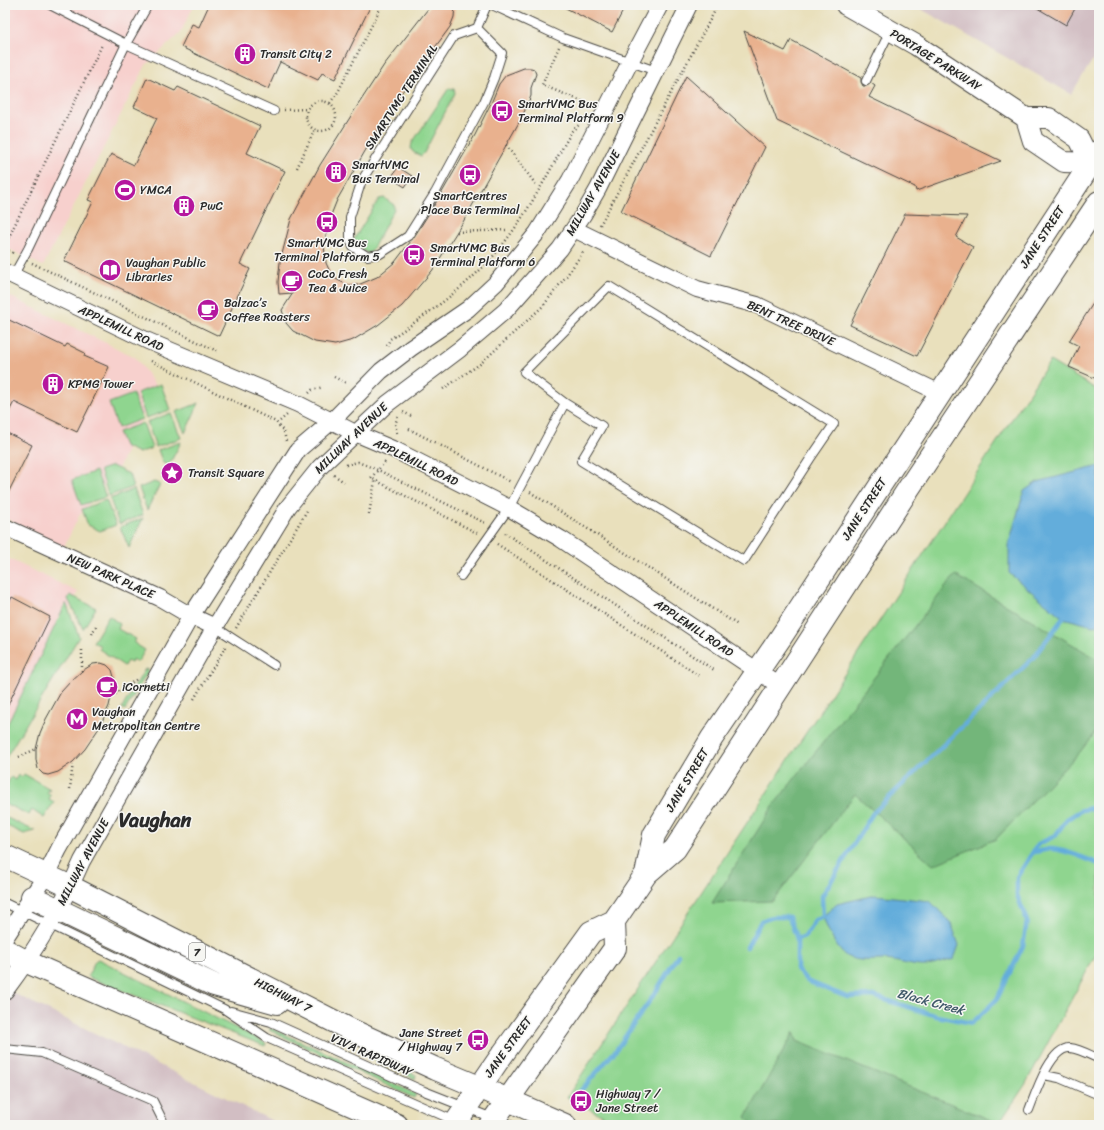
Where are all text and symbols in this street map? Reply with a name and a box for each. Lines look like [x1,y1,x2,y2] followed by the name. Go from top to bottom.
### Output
[886,23,987,97] street label: PORTAGE PARKWAY
[358,39,444,154] street label: SMARTVMC TERMINAL
[232,41,258,67] building icon: Transit City 2
[260,43,332,65] place label: Transit City 2
[518,93,624,129] place label: SmartVMC Bus Terminal Platform 9
[489,98,515,124] bus stop icon: SmartVMC Bus Terminal Platform 9
[559,145,627,240] street label: MILLWAY AVENUE
[352,154,420,190] place label: SmartVMC Bus Terminal
[323,159,349,185] building icon: SmartVMC Bus Terminal
[457,162,483,188] bus stop icon: SmartCentres Place Bus Terminal
[112,177,138,203] sports icon: YMCA
[140,179,172,201] place label: YMCA
[421,185,520,221] place label: SmartCentres Place Bus Terminal
[171,193,197,219] building icon: PwC
[200,195,224,217] place label: PwC
[1013,200,1071,274] street label: JANE STREET
[314,209,340,235] bus stop icon: SmartVMC Bus Terminal Platform 5
[274,232,380,268] place label: SmartVMC Bus Terminal Platform 5
[430,237,536,273] place label: SmartVMC Bus Terminal Platform 6
[401,242,427,268] bus stop icon: SmartVMC Bus Terminal Platform 6
[126,252,206,288] place label: Vaughan Public Libraries
[97,257,123,283] library icon: Vaughan Public Libraries
[308,263,367,299] place label: CoCo Fresh Tea & Juice
[279,268,305,294] cafe icon: CoCo Fresh Tea & Juice
[224,292,310,328] place label: Balzac’s Coffee Roasters
[743,294,840,353] street label: BENT TREE DRIVE
[195,297,221,323] cafe icon: Balzac’s Coffee Roasters
[74,298,168,358] street label: APPLEMILL ROAD
[40,371,66,397] building icon: KPMG Tower
[68,373,134,395] place label: KPMG Tower
[309,396,394,479] street label: MILLWAY AVENUE
[369,431,463,492] street label: APPLEMILL ROAD
[159,460,185,486] place icon: Transit Square
[188,462,265,484] place label: Transit Square
[835,472,893,546] street label: JANE STREET
[63,547,160,606] street label: NEW PARK PLACE
[649,593,739,663] street label: APPLEMILL ROAD
[94,674,120,700] cafe icon: iCornetti
[122,676,170,698] place label: iCornetti
[92,701,200,737] place label: Vaughan Metropolitan Centre
[64,706,90,732] metro station icon: Vaughan Metropolitan Centre
[659,743,715,817] street label: JANE STREET
[119,803,191,838] district label: Vaughan
[51,813,116,910] street label: MILLWAY AVENUE
[189,943,205,961] road number: 7
[250,971,317,1019] street label: HIGHWAY 7
[895,982,969,1022] water label: Black Creek
[478,1011,538,1083] street label: JANE STREET
[398,1022,463,1058] place label: Jane Street / Highway 7
[327,1027,418,1084] street label: VIVA RAPIDWAY
[465,1027,491,1053] bus stop icon: Jane Street / Highway 7
[595,1083,662,1119] place label: Highway 7 / Jane Street
[568,1088,594,1114] bus stop icon: Highway 7 / Jane Street

